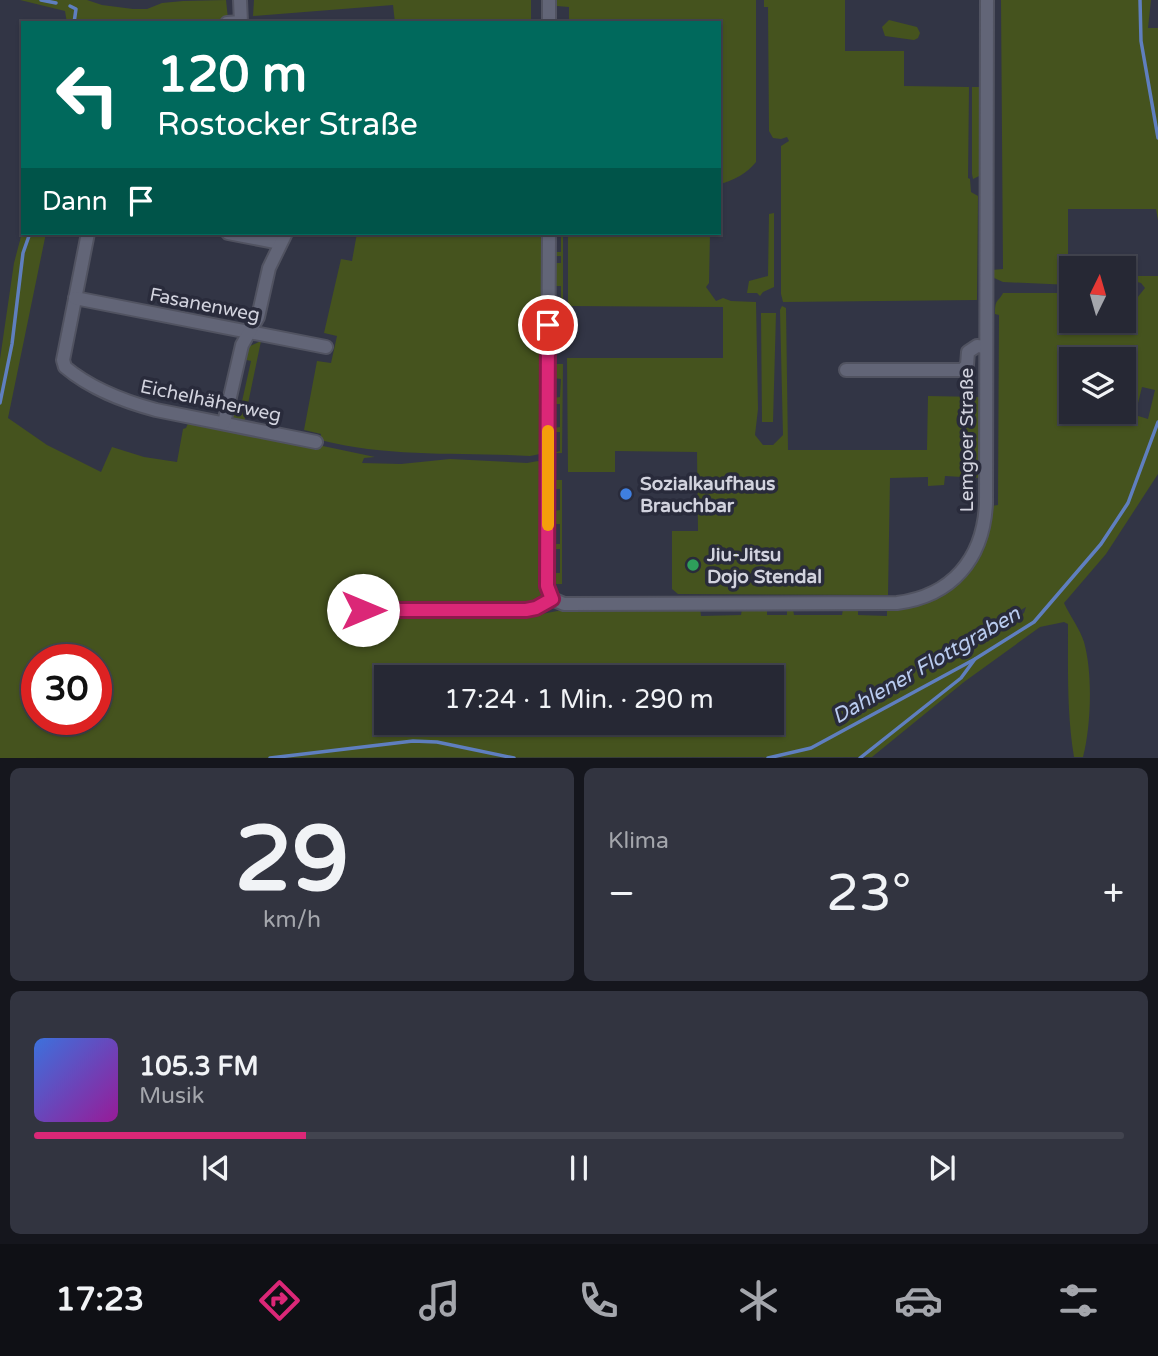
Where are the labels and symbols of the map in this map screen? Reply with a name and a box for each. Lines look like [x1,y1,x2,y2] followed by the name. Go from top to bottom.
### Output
[1059,256,1136,332] north arrow
[148,284,262,326] street label: Fasanenweg
[518,295,578,355] pin
[956,368,978,512] street label: Lemgoer Straße
[138,375,283,427] street label: Eichelhäherweg
[640,473,775,517] place label: Sozialkaufhaus Brauchbar
[618,486,634,502] marker: Sozialkaufhaus Brauchbar
[706,544,822,589] place label: Jiu-Jitsu Dojo Stendal
[685,557,701,573] marker: Jiu-Jitsu Dojo Stendal
[326,573,400,647] position arrow
[828,601,1026,729] water label: Dahlener Flottgraben
[21,644,112,735] speed limit sign: 30

